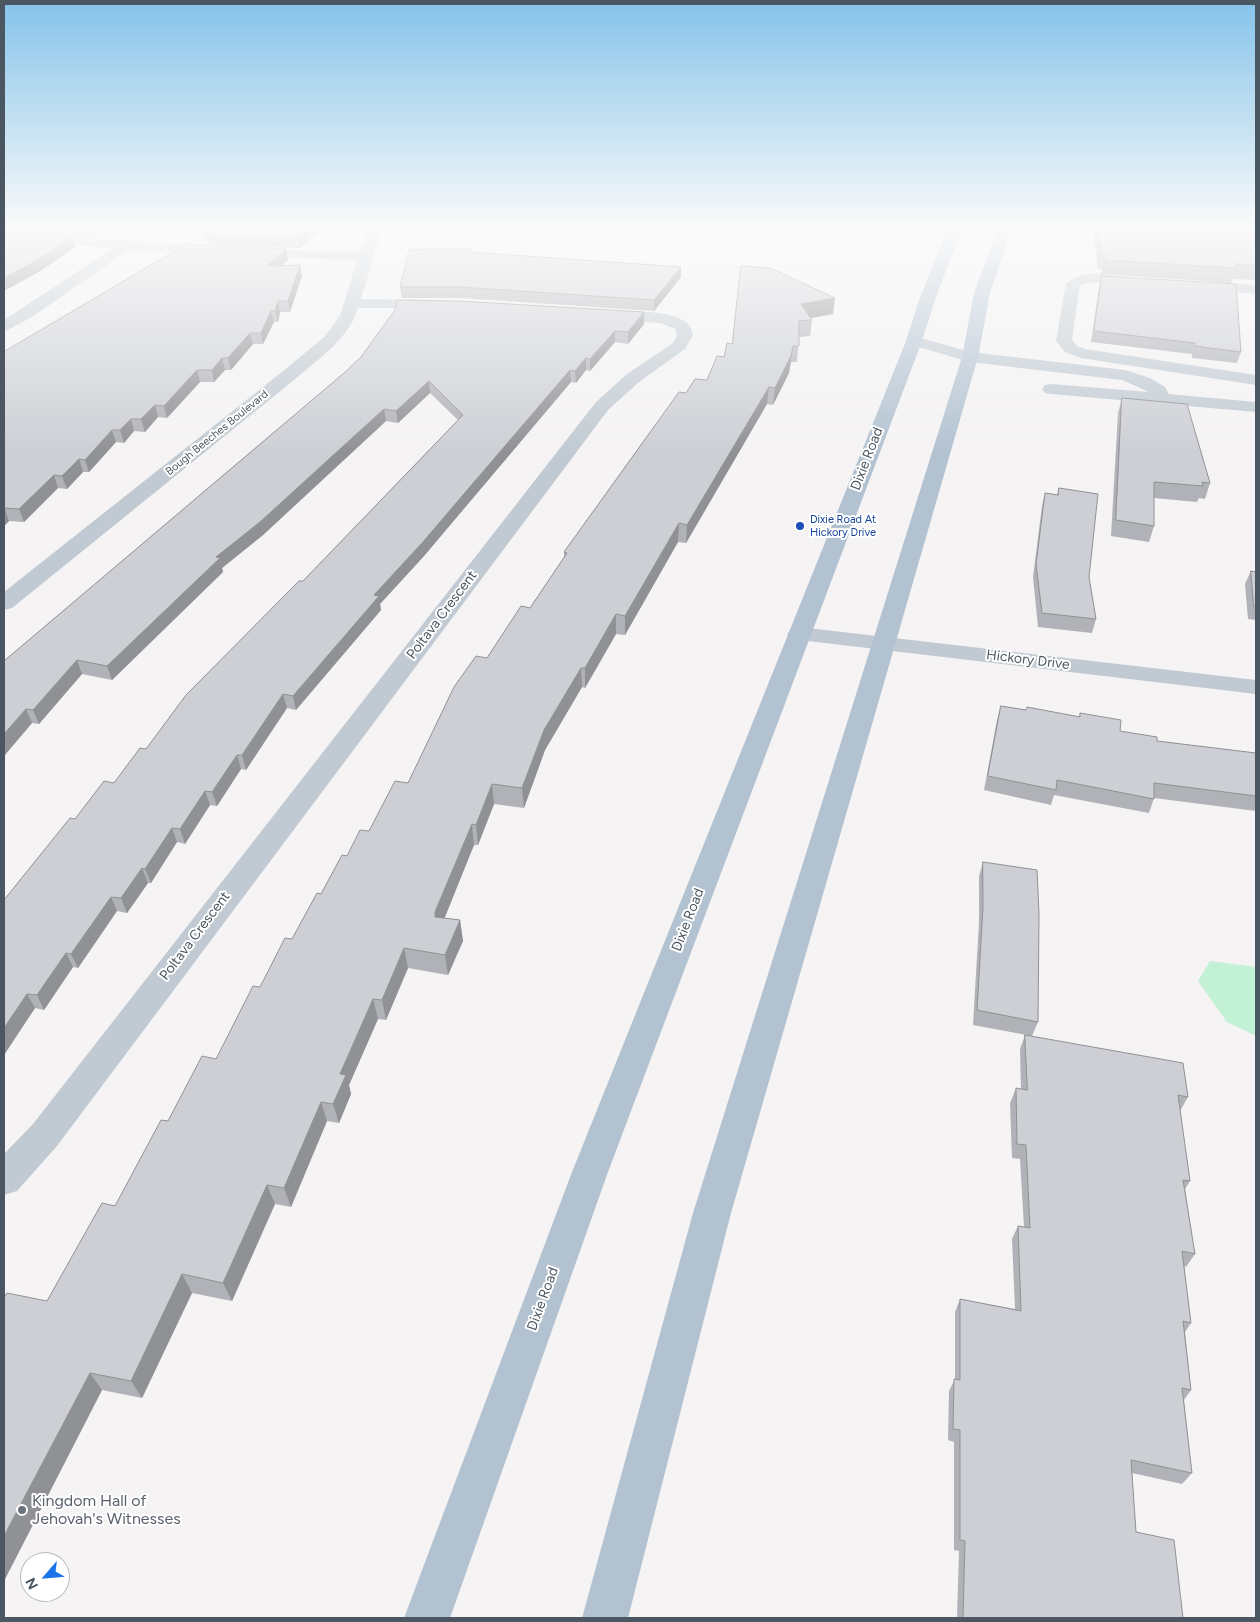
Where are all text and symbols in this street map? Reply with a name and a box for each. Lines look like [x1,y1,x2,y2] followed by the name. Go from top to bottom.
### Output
[163,388,271,478] street label: Bough Beeches Boulevard
[847,425,887,493] street label: Dixie Road
[810,513,876,539] place label: Dixie Road At Hickory Drive
[794,520,806,532] marker: Dixie Road At Hickory Drive
[403,567,481,663] street label: Poltava Crescent
[985,647,1071,673] street label: Hickory Drive
[668,886,708,954] street label: Dixie Road
[156,888,234,984] street label: Poltava Crescent
[524,1265,562,1333] street label: Dixie Road
[32,1491,181,1529] place label: Kingdom Hall of Jehovah's Witnesses
[16,1504,28,1516] marker: Kingdom Hall of Jehovah's Witnesses
[20,1552,70,1602] north arrow
[22,1575,42,1592] text: N

